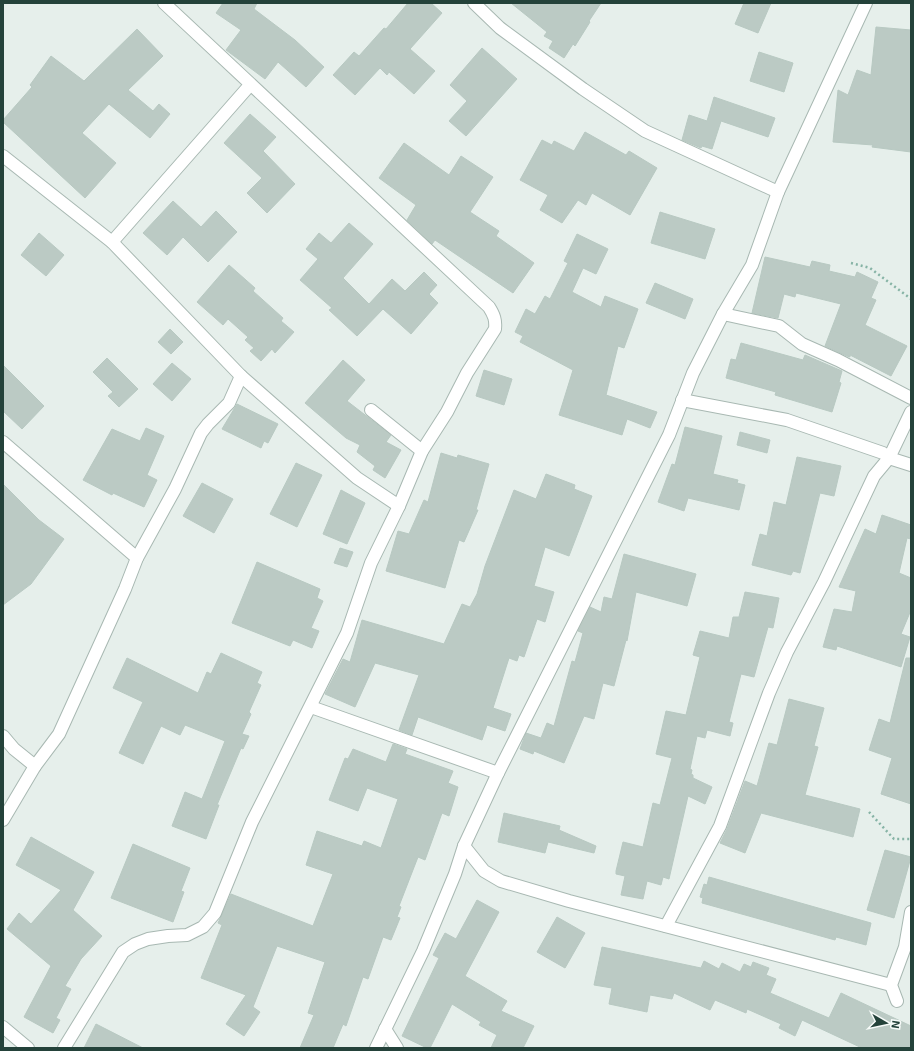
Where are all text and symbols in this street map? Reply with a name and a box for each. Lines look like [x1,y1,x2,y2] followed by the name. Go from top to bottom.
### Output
[866,1003,906,1043] north arrow
[889,1020,903,1030] text: N

